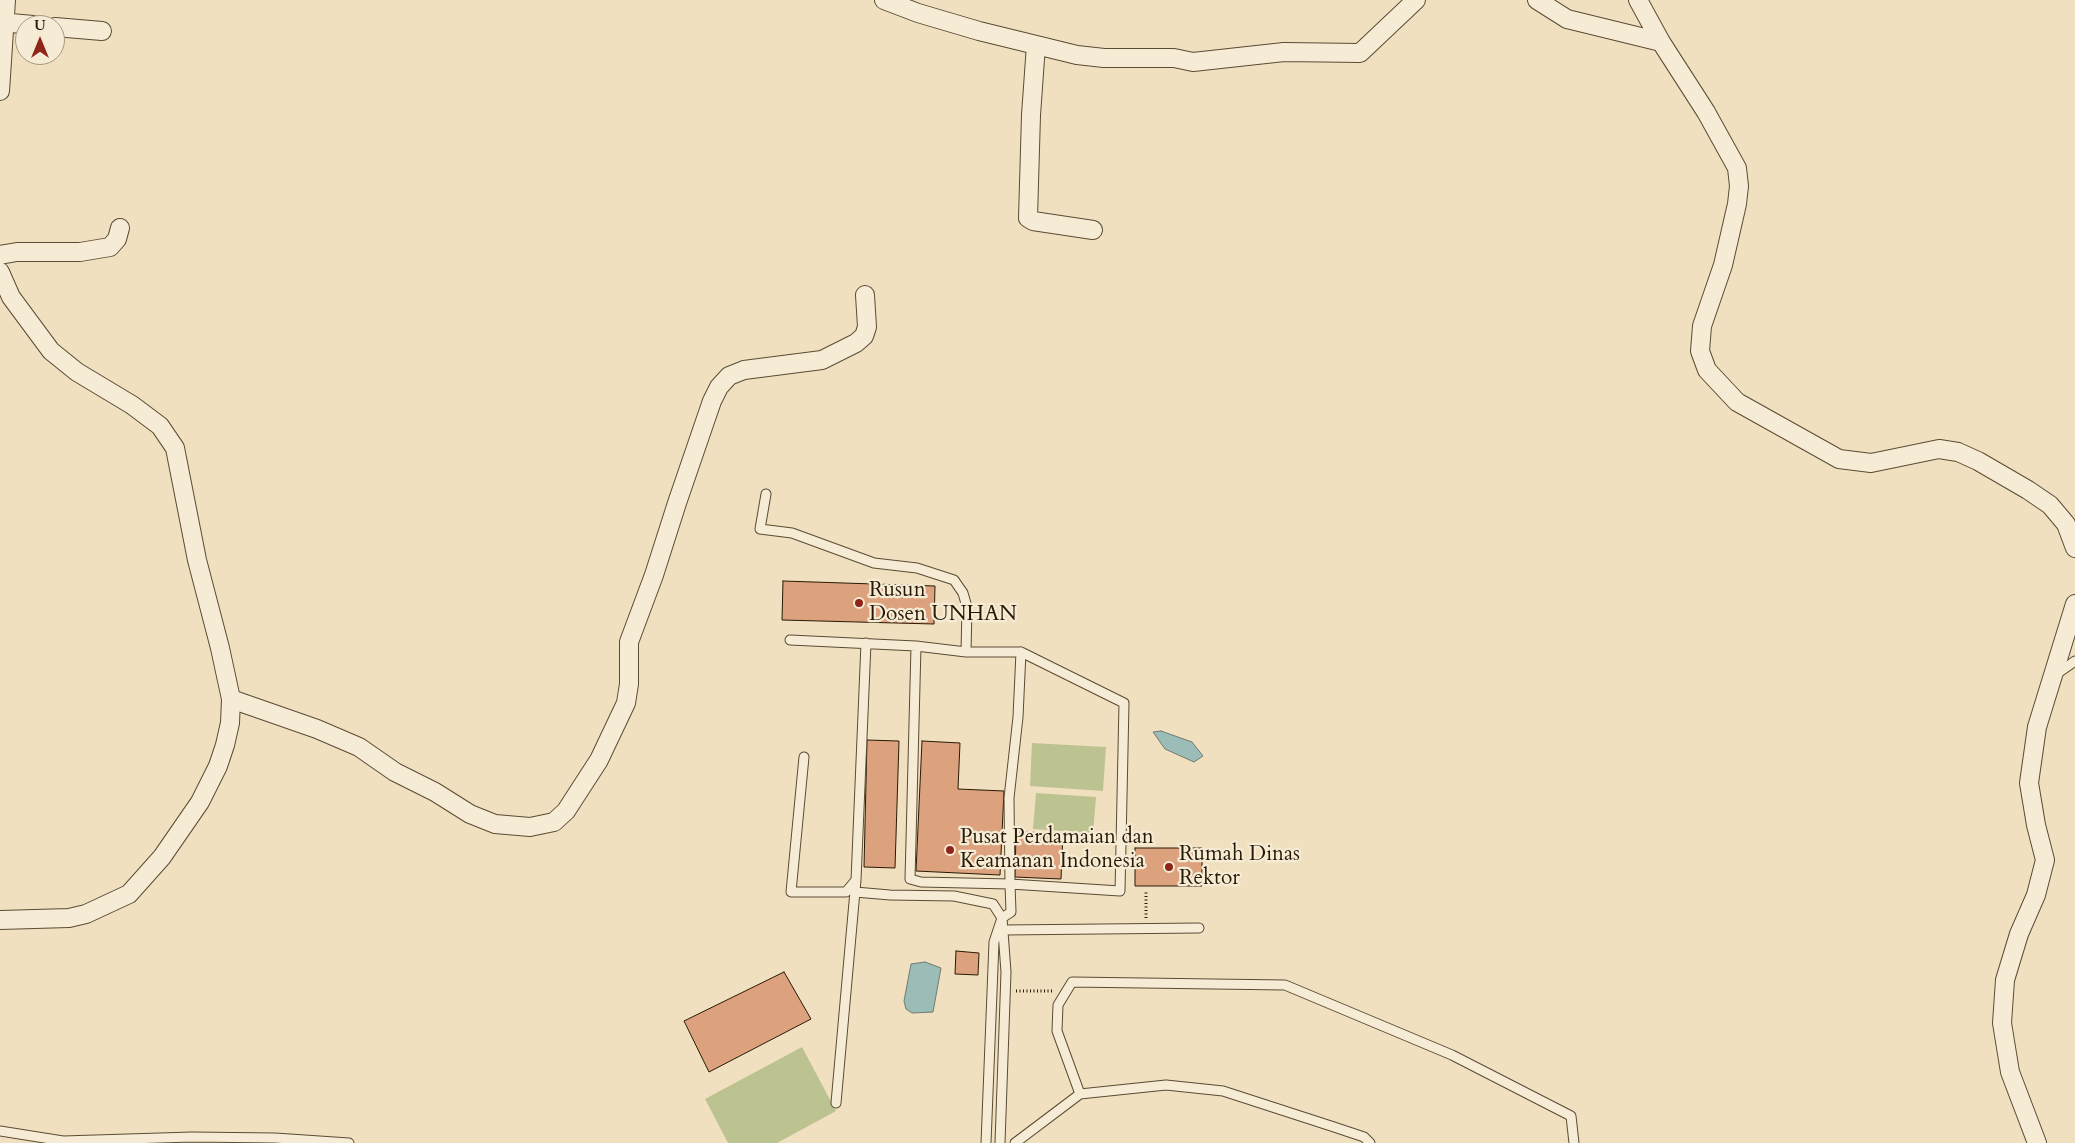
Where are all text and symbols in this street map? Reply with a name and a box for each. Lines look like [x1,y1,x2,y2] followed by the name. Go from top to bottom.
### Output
[15,15,65,65] north arrow
[34,16,46,35] text: U
[869,578,1017,628] place label: Rusun Dosen UNHAN
[853,597,865,609] marker: Rusun Dosen UNHAN
[960,825,1154,875] place label: Pusat Perdamaian dan Keamanan Indonesia
[1179,842,1300,892] place label: Rumah Dinas Rektor
[944,844,956,856] marker: Pusat Perdamaian dan Keamanan Indonesia
[1163,861,1175,873] marker: Rumah Dinas Rektor

